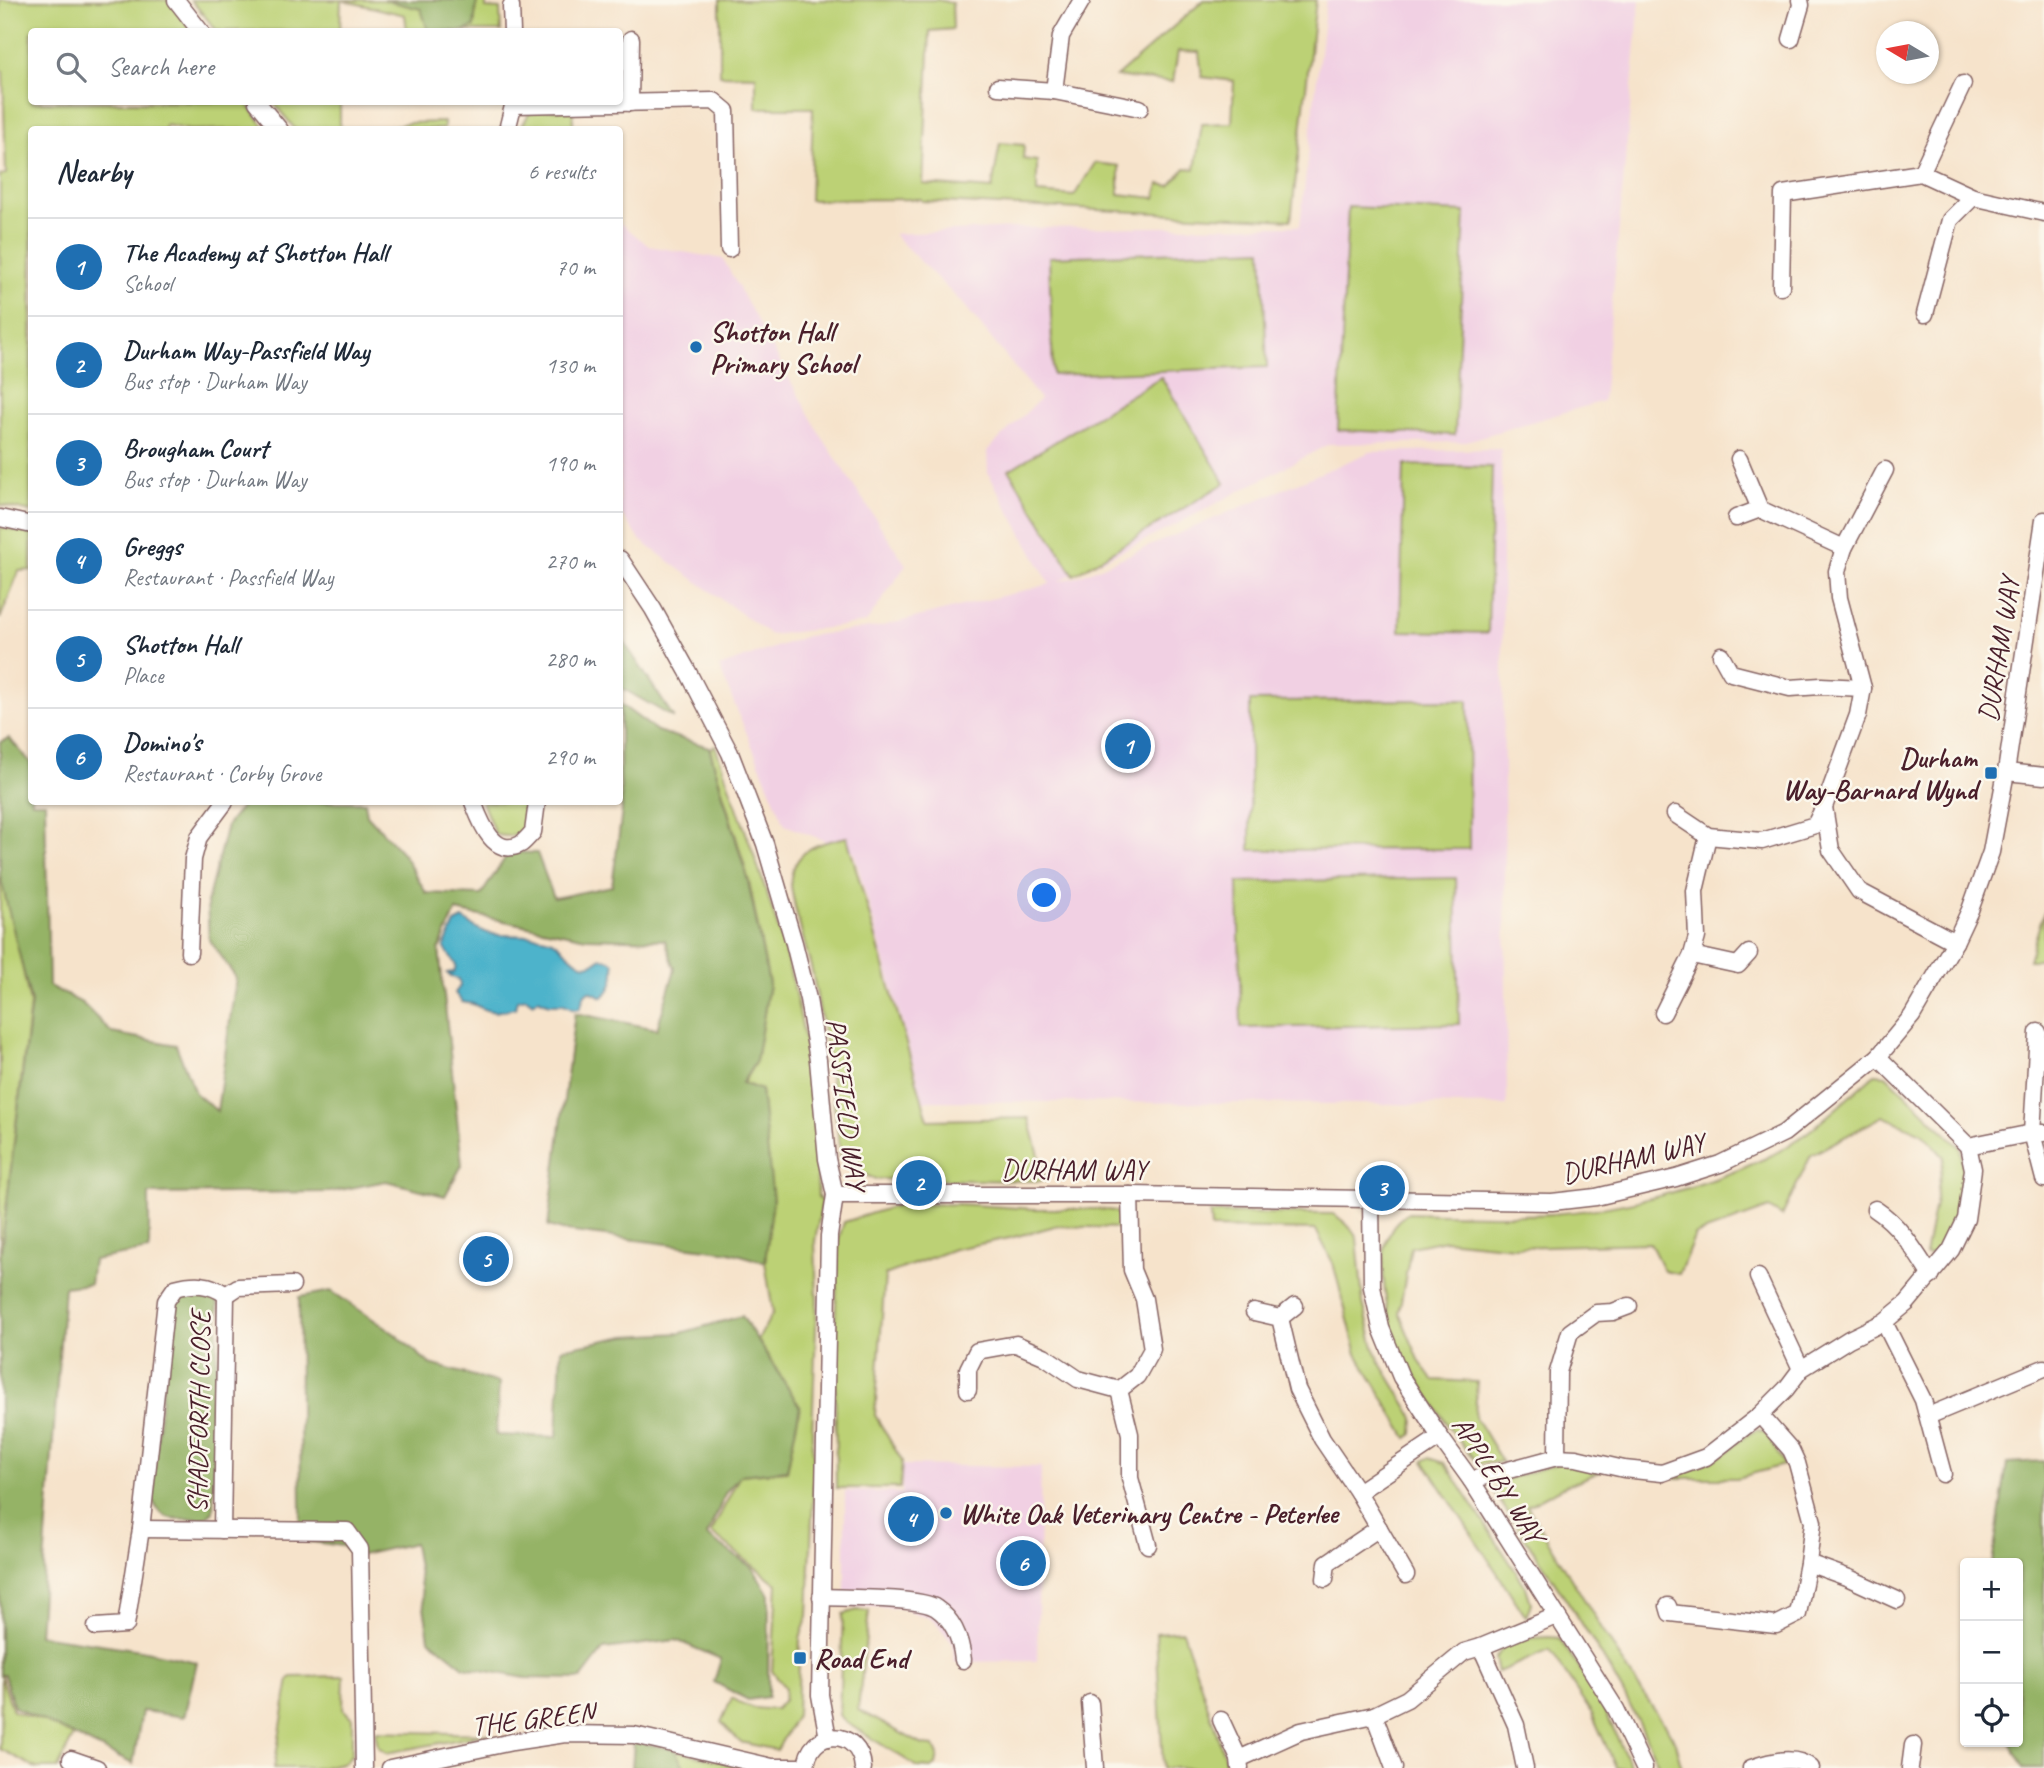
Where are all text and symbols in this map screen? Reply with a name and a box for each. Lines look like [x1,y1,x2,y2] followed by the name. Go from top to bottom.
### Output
[1876,21,1939,84] north arrow
[28,28,623,105] search box
[52,48,90,86] icon: search
[108,50,214,83] text: Search here
[56,153,132,191] text: Nearby
[528,157,595,186] text: 6 results
[123,236,387,269] text: The Academy at Shotton Hall
[74,253,84,282] text: 1
[556,253,595,282] text: 70 m
[123,269,172,298] text: School
[710,314,862,381] place label: Shotton Hall Primary School
[123,334,369,367] text: Durham Way-Passfield Way
[688,339,704,355] marker: Shotton Hall Primary School
[74,351,84,380] text: 2
[546,351,595,380] text: 130 m
[123,367,307,396] text: Bus stop · Durham Way
[123,432,268,465] text: Brougham Court
[74,449,84,478] text: 3
[546,449,595,478] text: 190 m
[123,465,307,494] text: Bus stop · Durham Way
[123,530,182,563] text: Greggs
[74,547,84,576] text: 4
[546,547,595,576] text: 270 m
[123,563,333,592] text: Restaurant · Passfield Way
[1970,570,2028,724] street label: DURHAM WAY
[123,628,238,661] text: Shotton Hall
[74,645,84,674] text: 5
[546,645,595,674] text: 280 m
[123,661,163,690] text: Place
[1105,720,1151,772] pin: 1
[123,726,201,759] text: Domino's
[1783,740,1982,808] place label: Durham Way-Barnard Wynd
[74,743,84,772] text: 6
[546,743,595,772] text: 290 m
[123,759,321,788] text: Restaurant · Corby Grove
[1983,765,1999,781] marker: Durham Way-Barnard Wynd
[1027,878,1061,912] your location
[819,1016,875,1196] street label: PASSFIELD WAY
[1558,1123,1712,1191] street label: DURHAM WAY
[1001,1152,1151,1187] street label: DURHAM WAY
[896,1157,942,1209] pin: 2
[1359,1162,1405,1214] pin: 3
[463,1233,509,1285] pin: 5
[179,1307,218,1514] street label: SHADFORTH CLOSE
[1445,1409,1556,1554] street label: APPLEBY WAY
[888,1493,934,1545] pin: 4
[960,1496,1340,1532] place label: White Oak Veterinary Centre - Peterlee
[938,1505,954,1521] marker: White Oak Veterinary Centre - Peterlee
[1000,1537,1046,1589] pin: 6
[1960,1558,2023,1747] map controls
[1960,1558,2023,1621] button: +
[1960,1621,2023,1684] button: −
[814,1641,912,1676] place label: Road End
[792,1650,808,1666] marker: Road End
[1960,1684,2023,1747] button: locate
[470,1693,600,1743] street label: THE GREEN

